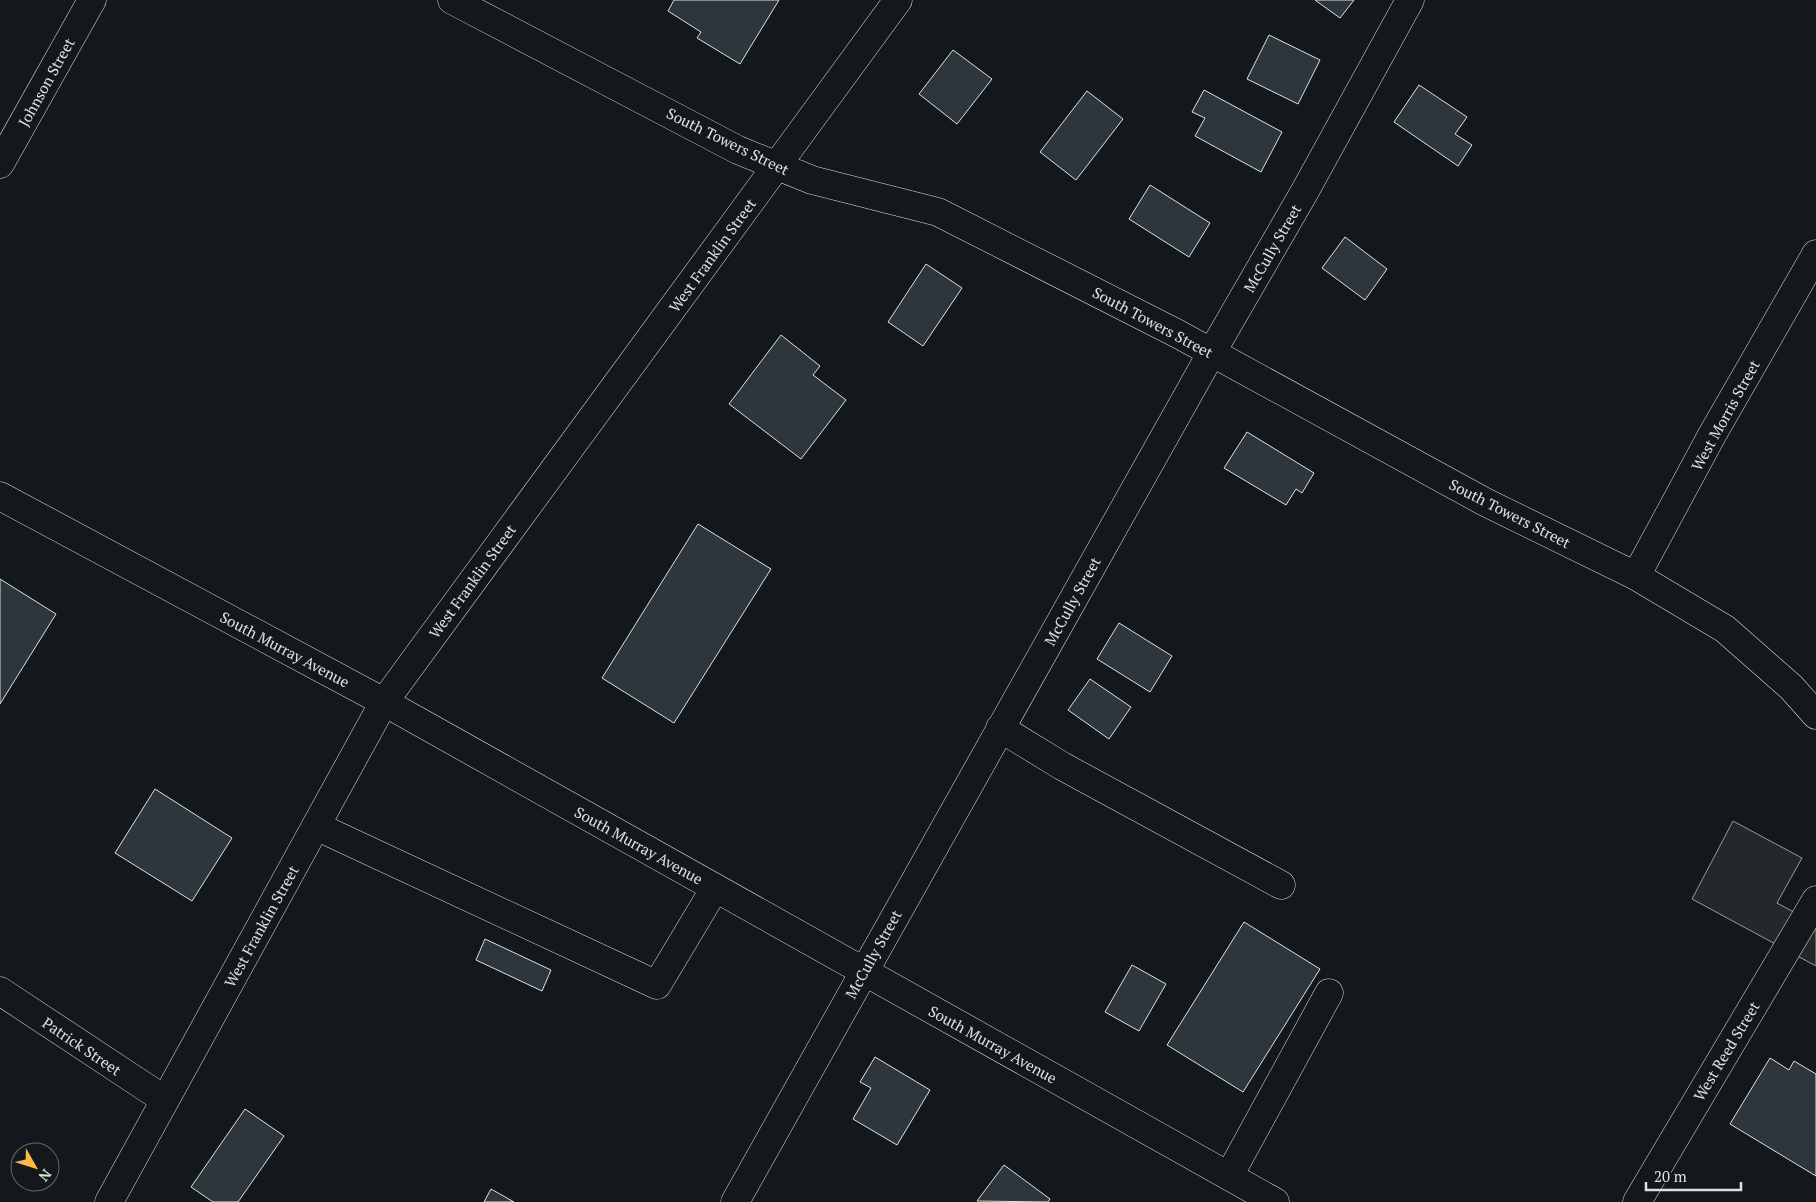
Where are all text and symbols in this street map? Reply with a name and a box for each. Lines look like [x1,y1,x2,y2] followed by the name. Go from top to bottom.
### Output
[13,34,79,130] street label: Johnson Street
[664,103,793,179] street label: South Towers Street
[664,194,760,316] street label: West Franklin Street
[1239,200,1306,296] street label: McCully Street
[1089,282,1217,362] street label: South Towers Street
[1686,356,1764,474] street label: West Morris Street
[1446,474,1574,552] street label: South Towers Street
[424,520,520,642] street label: West Franklin Street
[1039,553,1105,649] street label: McCully Street
[217,606,353,692] street label: South Murray Avenue
[571,801,707,889] street label: South Murray Avenue
[219,861,303,990] street label: West Franklin Street
[840,906,906,1002] street label: McCully Street
[1688,997,1764,1104] street label: West Reed Street
[925,1000,1061,1088] street label: South Murray Avenue
[39,1012,126,1080] street label: Patrick Street
[10,1142,60,1192] north arrow
[1646,1160,1741,1192] scale bar
[35,1165,56,1186] text: N
[1654,1166,1687,1186] text: 20 m

